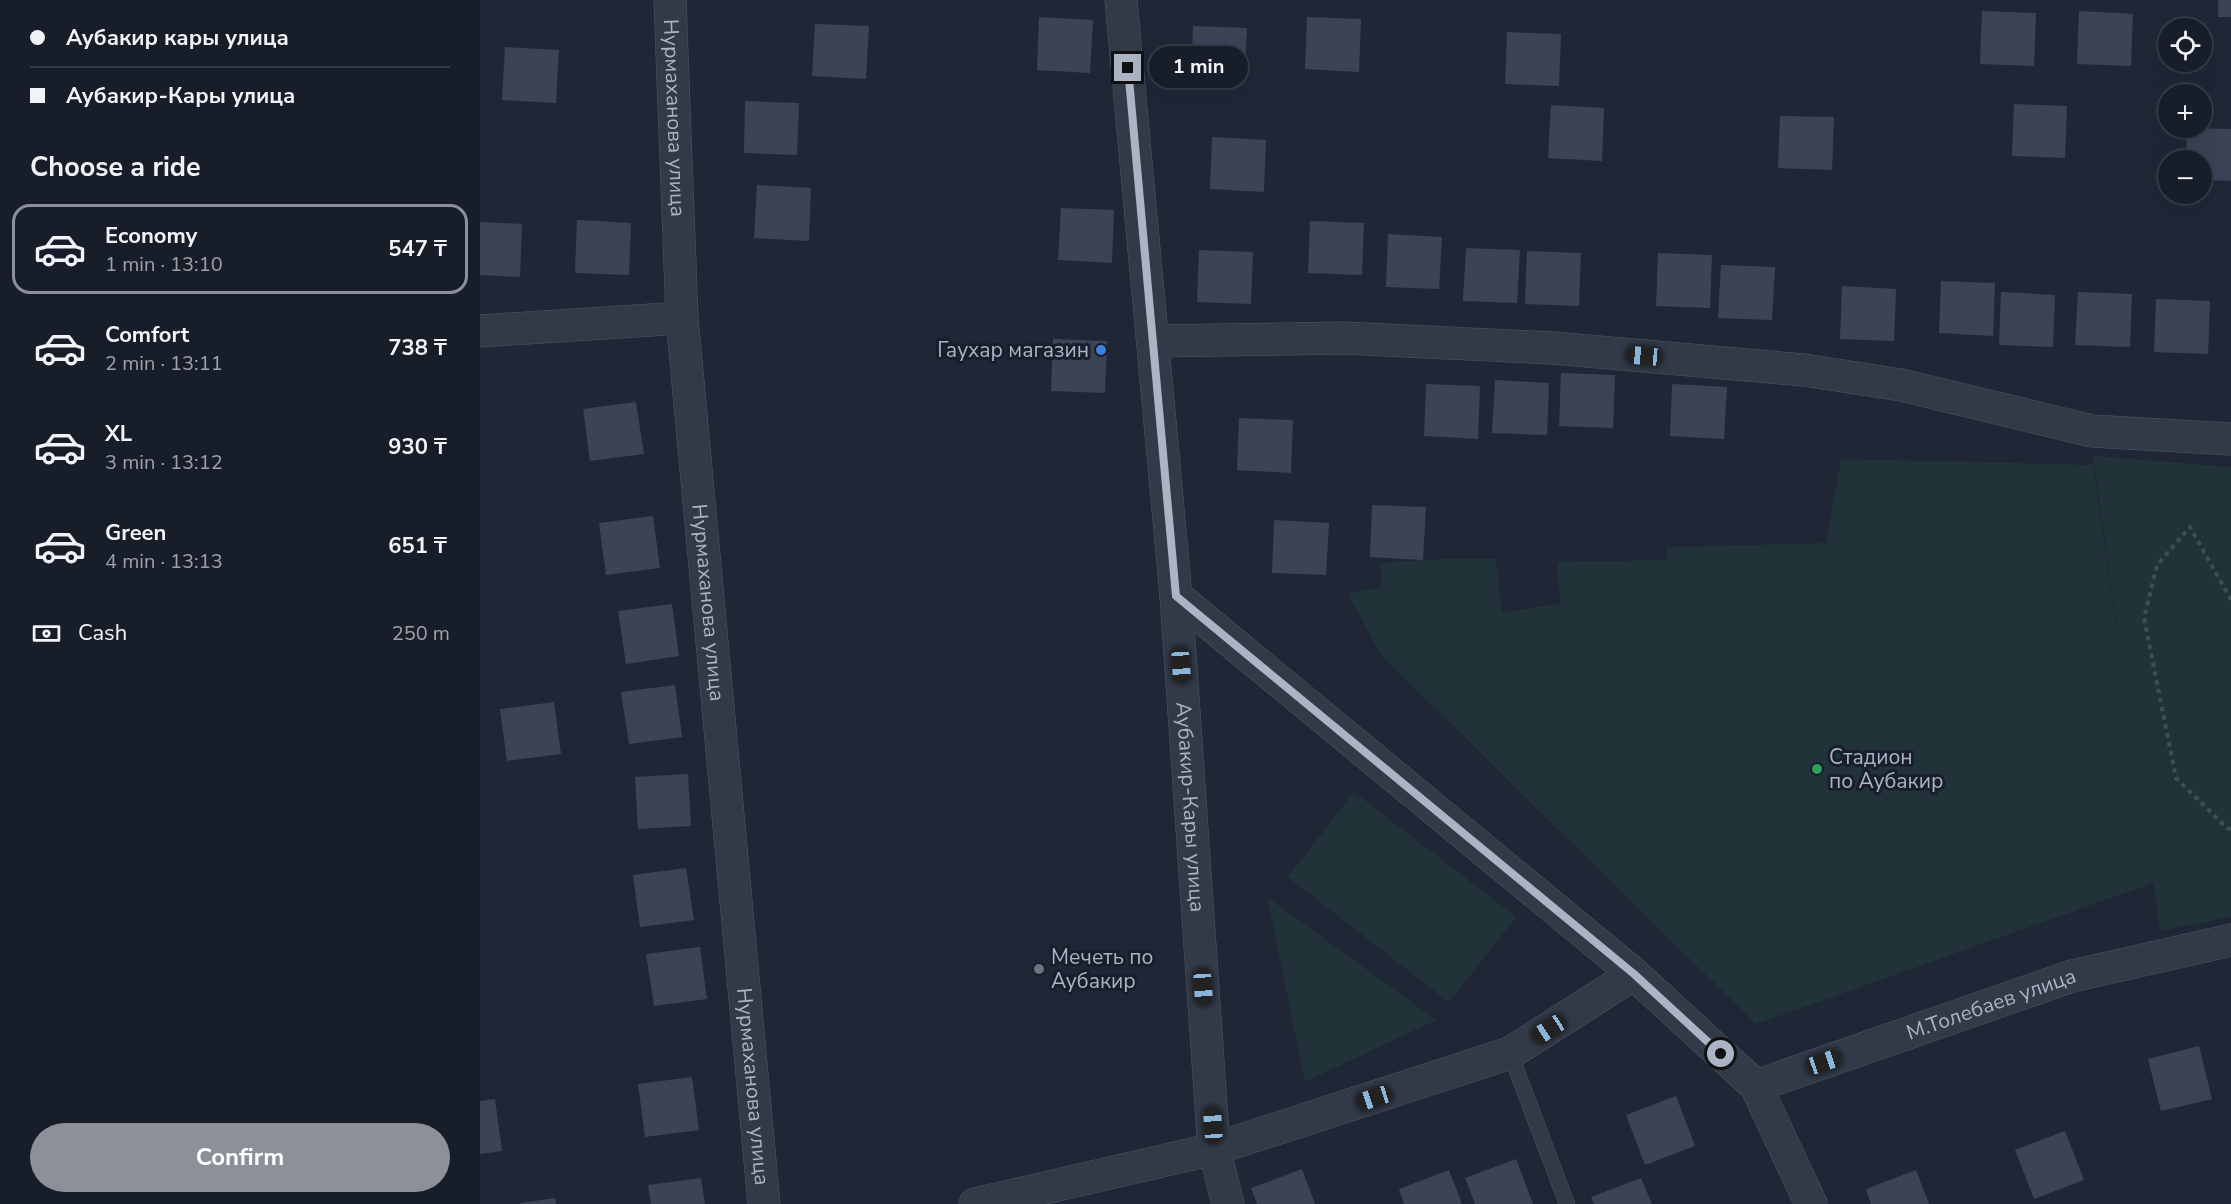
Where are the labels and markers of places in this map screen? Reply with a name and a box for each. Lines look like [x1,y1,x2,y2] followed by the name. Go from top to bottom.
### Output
[937,336,1089,364] place label: Гаухар магазин
[1094,343,1108,357] marker: Гаухар магазин
[1829,743,1943,795] place label: Стадион по Аубакир
[1810,762,1824,776] marker: Стадион по Аубакир
[1051,943,1153,995] place label: Мечеть по Аубакир
[1032,962,1046,976] marker: Мечеть по Аубакир

